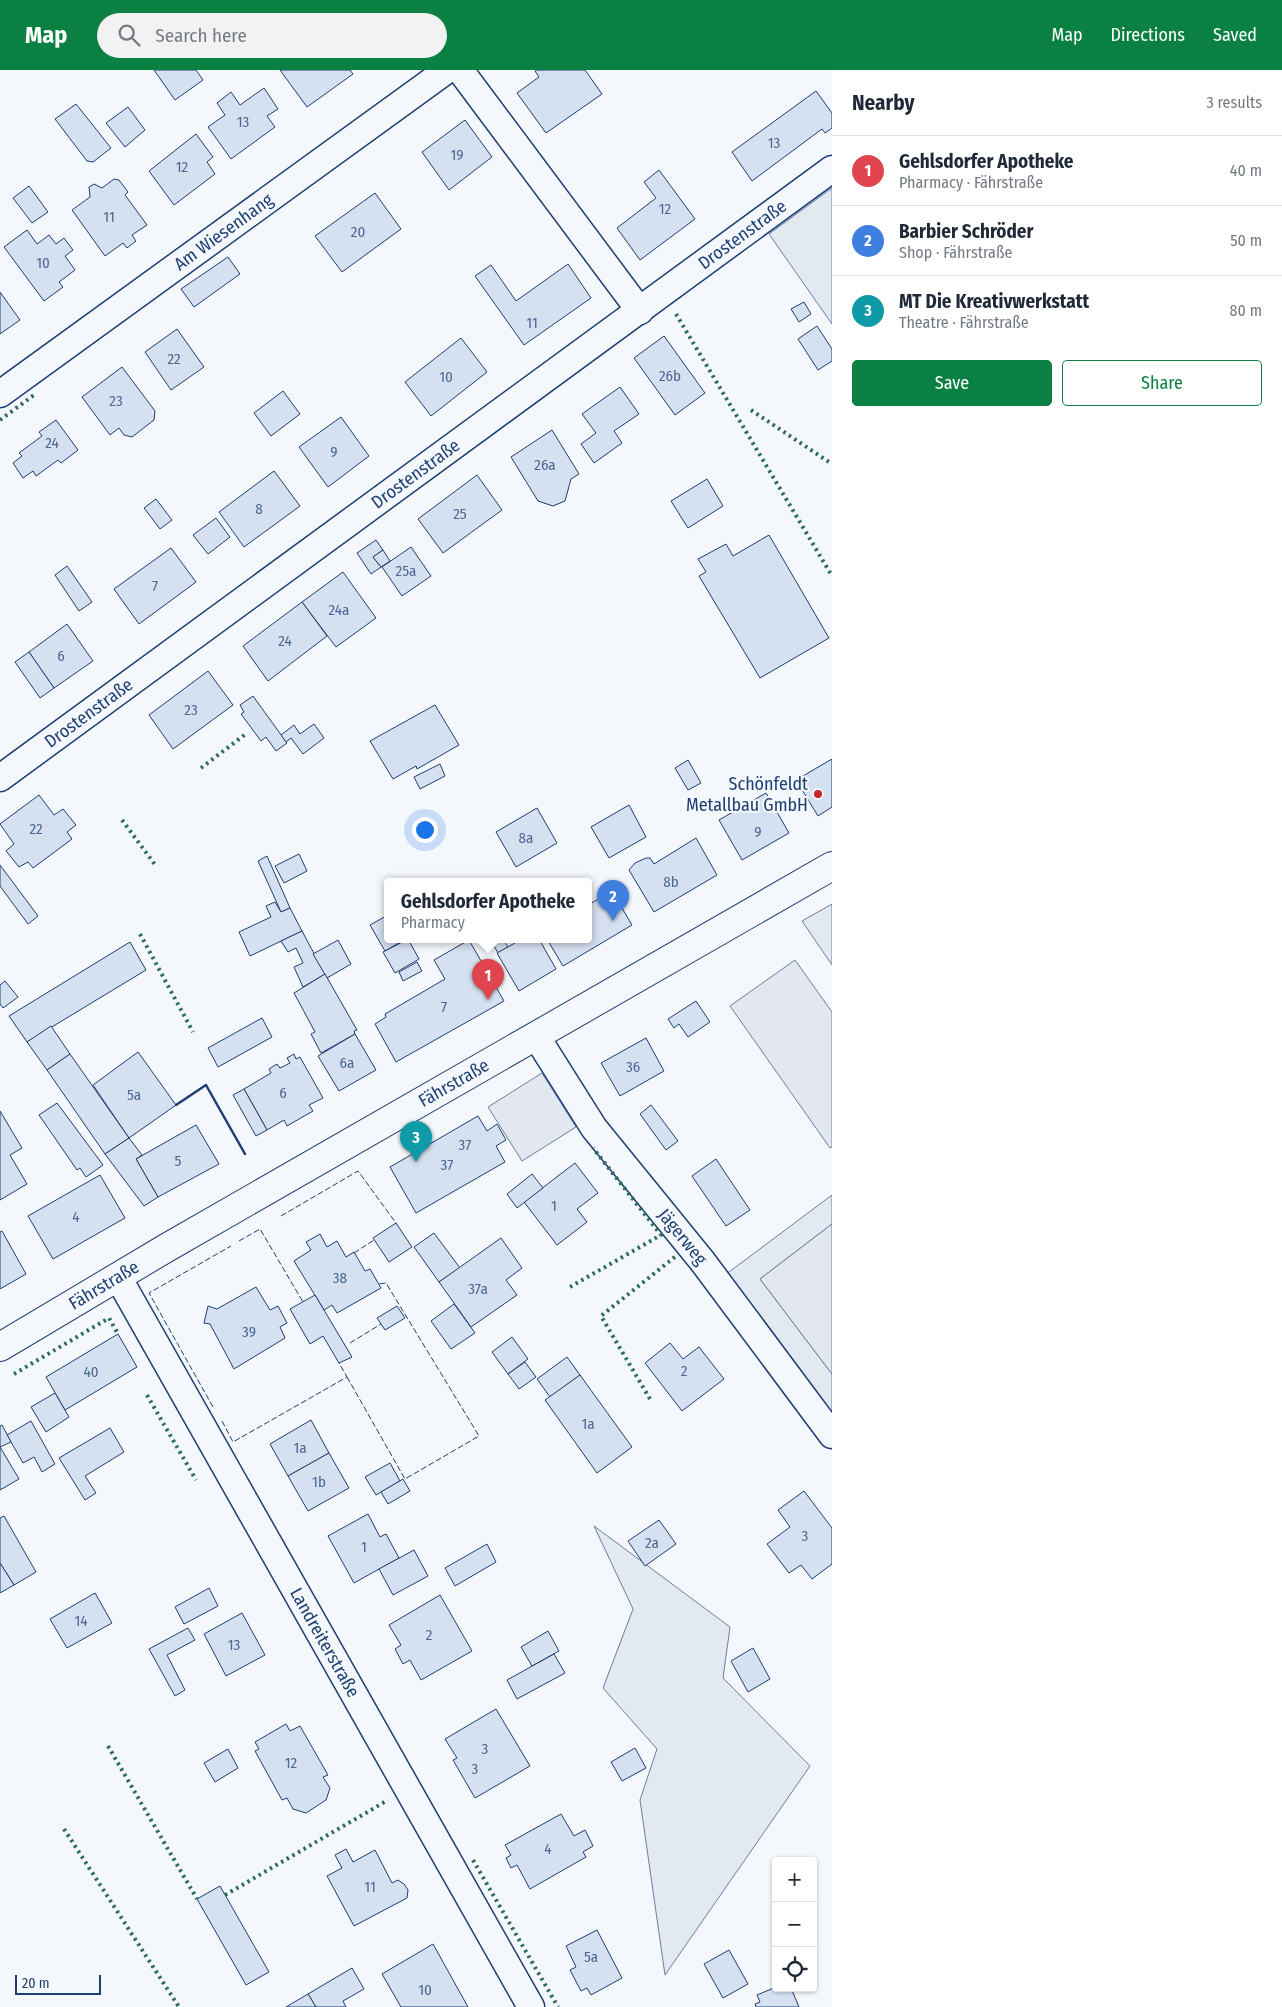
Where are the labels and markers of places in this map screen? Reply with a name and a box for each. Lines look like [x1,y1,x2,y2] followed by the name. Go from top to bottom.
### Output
[686,773,808,816] place label: Schönfeldt Metallbau GmbH
[812,788,824,800] marker: Schönfeldt Metallbau GmbH
[597,880,629,921] pin: 2
[472,959,504,1000] pin: 1
[400,1121,432,1162] pin: 3

